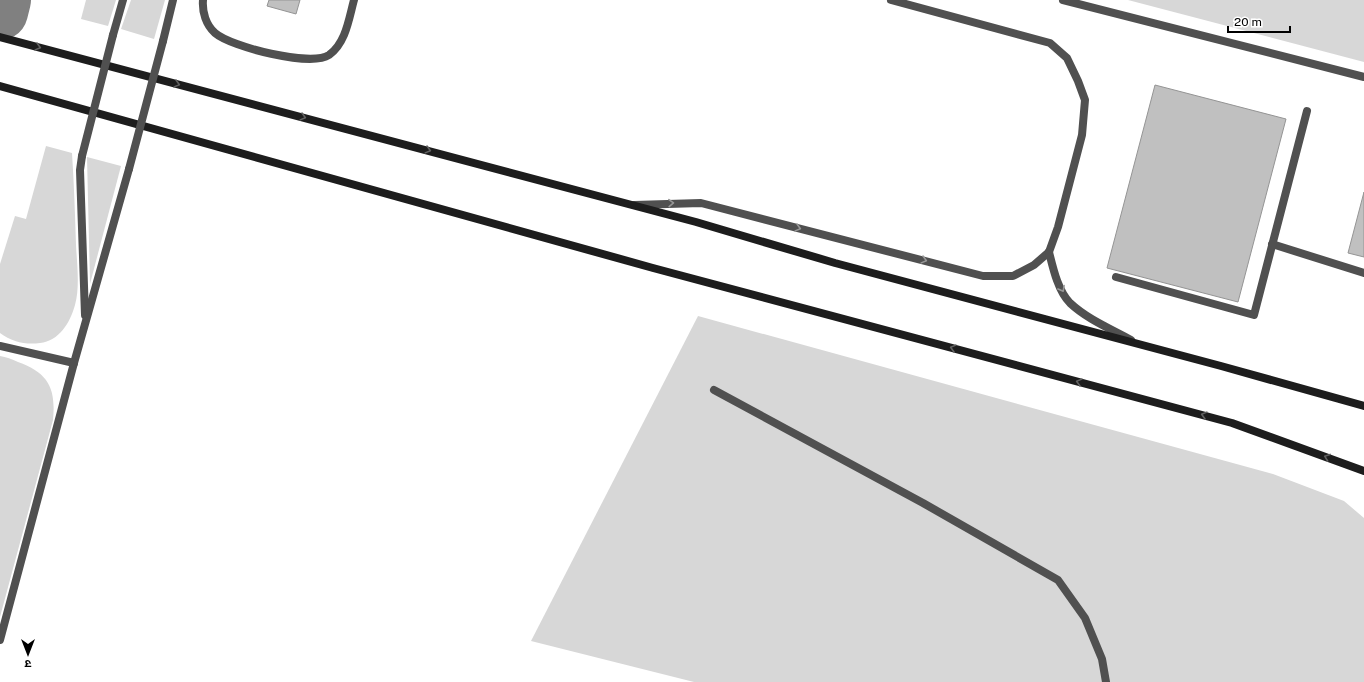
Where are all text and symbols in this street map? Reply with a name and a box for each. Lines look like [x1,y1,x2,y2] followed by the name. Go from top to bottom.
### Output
[1228,8,1290,34] scale bar
[1234,15,1262,29] text: 20 m
[34,43,41,51] one-way arrow
[173,79,180,88] one-way arrow
[299,112,306,121] one-way arrow
[425,146,432,154] one-way arrow
[668,199,674,208] one-way arrow
[795,223,801,231] one-way arrow
[920,256,927,264] one-way arrow
[1057,284,1064,292] one-way arrow
[950,345,956,353] one-way arrow
[1076,378,1083,387] one-way arrow
[1201,411,1208,420] one-way arrow
[1324,454,1331,462] one-way arrow
[8,634,48,674] north arrow
[24,658,31,670] text: उ

